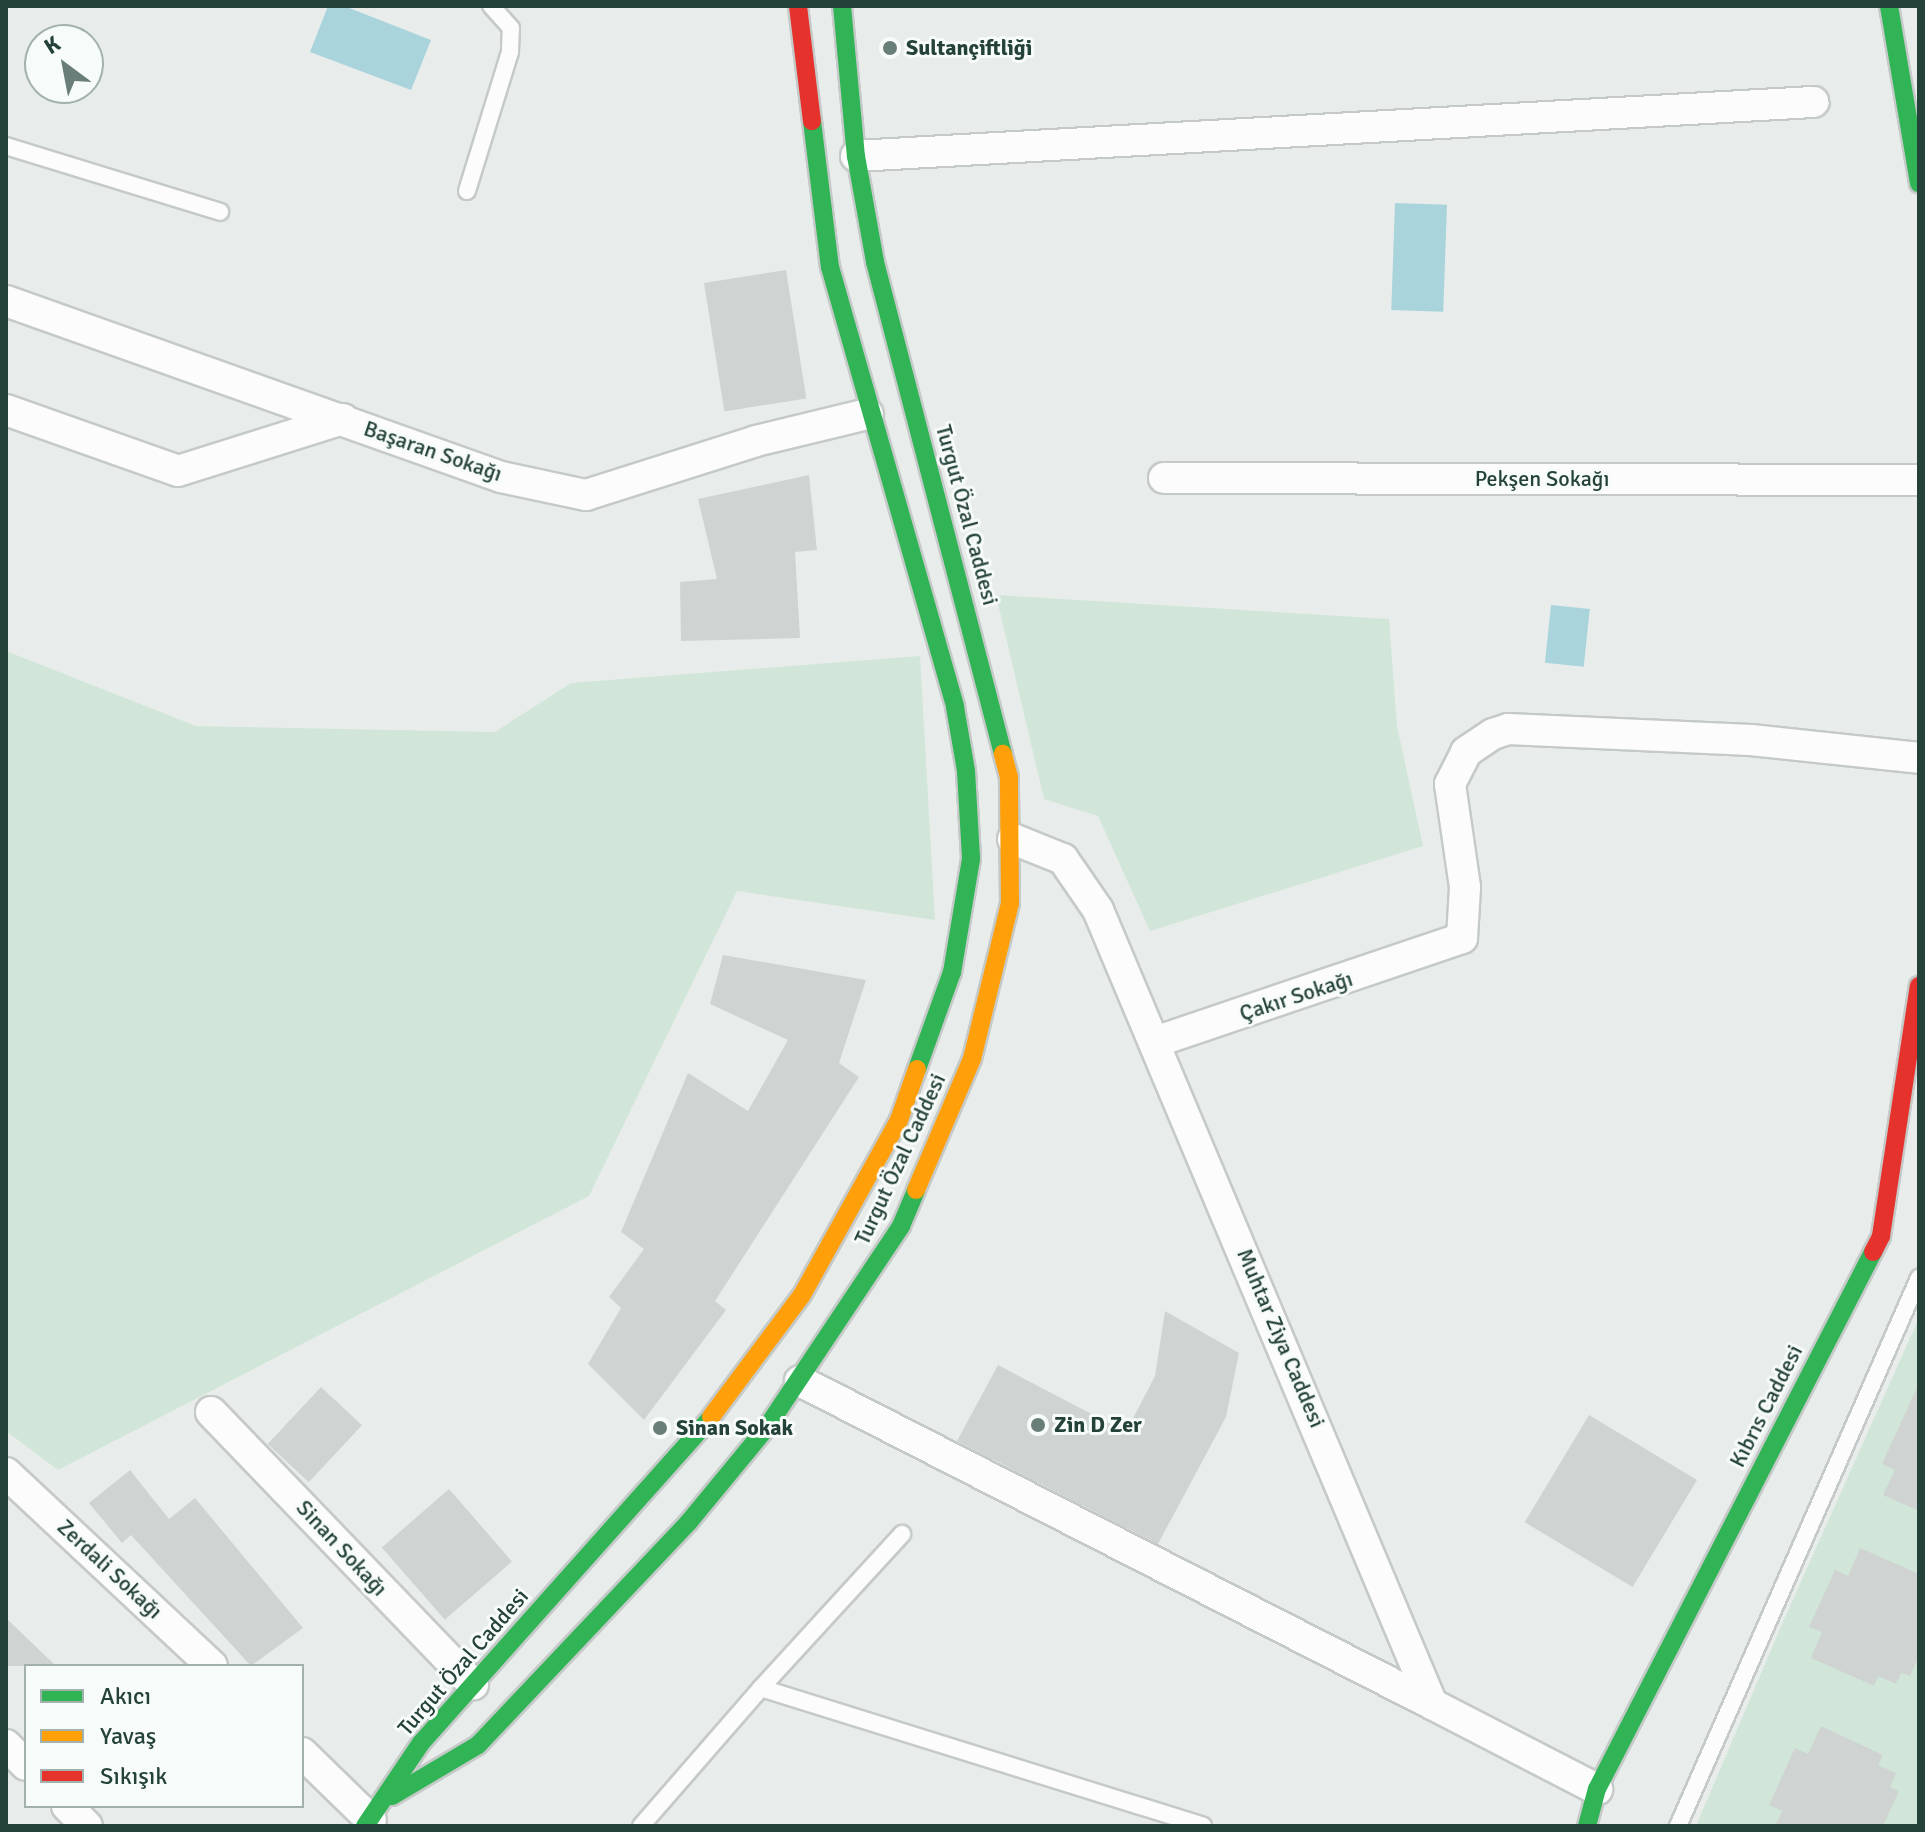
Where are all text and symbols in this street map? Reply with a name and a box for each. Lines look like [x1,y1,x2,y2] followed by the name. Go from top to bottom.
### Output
[24,24,104,104] north arrow
[39,30,65,60] text: K
[906,35,1032,61] place label: Sultançiftliği
[881,39,899,57] marker: Sultançiftliği
[360,415,506,487] street label: Başaran Sokağı
[930,422,1004,608] street label: Turgut Özal Caddesi
[1475,466,1609,492] street label: Pekşen Sokağı
[1236,965,1356,1027] street label: Çakır Sokağı
[849,1069,951,1249] street label: Turgut Özal Caddesi
[1231,1245,1331,1431] street label: Muhtar Ziya Caddesi
[1724,1340,1808,1472] street label: Kıbrıs Caddesi
[1054,1412,1142,1438] place label: Zin D Zer
[676,1415,793,1441] place label: Sinan Sokak
[1029,1416,1047,1434] marker: Zin D Zer
[651,1419,669,1437] marker: Sinan Sokak
[291,1495,393,1601] street label: Sinan Sokağı
[52,1514,168,1624] street label: Zerdali Sokağı
[392,1583,534,1741] street label: Turgut Özal Caddesi
[24,1664,304,1808] legend
[100,1681,151,1711] text: Akıcı
[100,1721,156,1751] text: Yavaş
[100,1761,167,1791] text: Sıkışık

